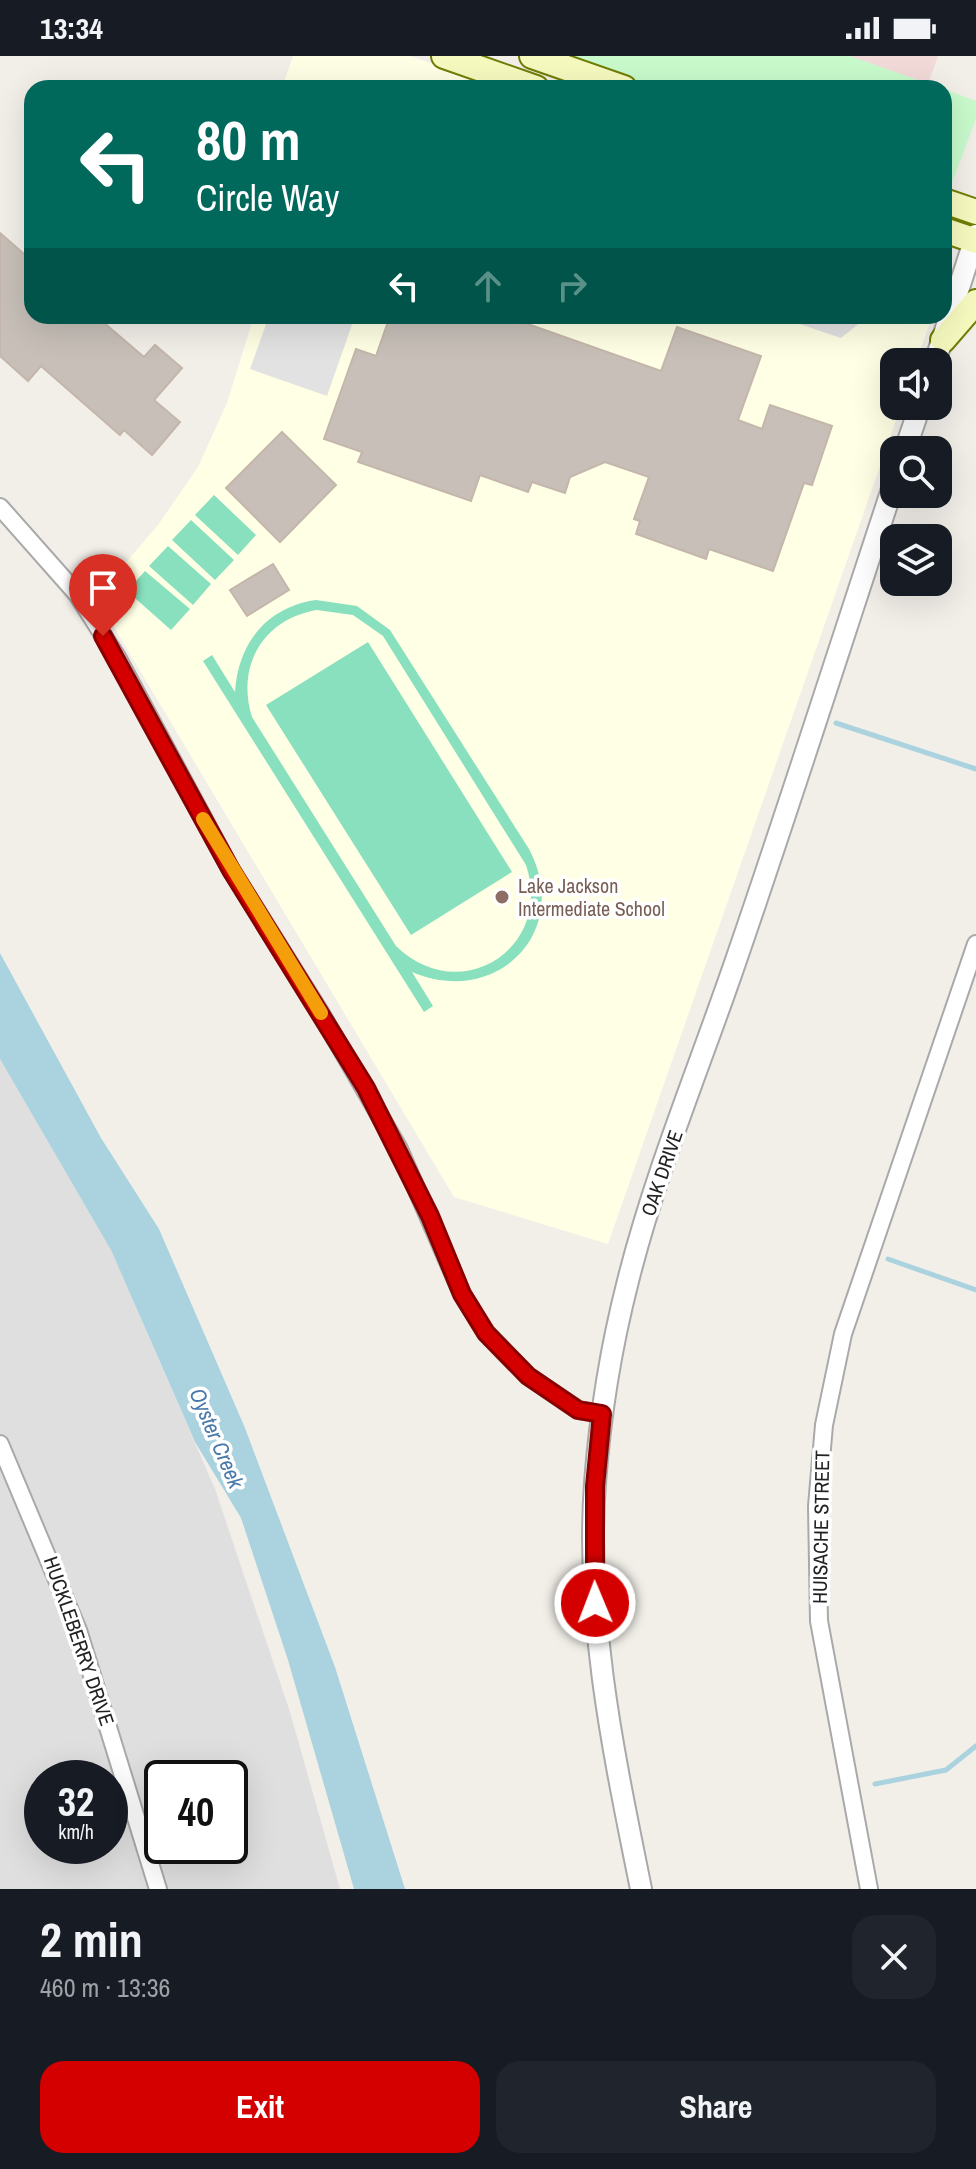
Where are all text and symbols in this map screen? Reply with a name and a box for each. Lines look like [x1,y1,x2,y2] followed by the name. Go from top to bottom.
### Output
[40,8,103,48] text: 13:34
[196,102,301,177] text: 80 m
[64,112,168,216] icon: left
[196,174,339,222] text: Circle Way
[382,264,426,308] icon: left
[466,264,510,308] icon: ahead
[550,264,594,308] icon: right
[880,348,952,596] map controls
[880,348,952,420] button: sound
[880,436,952,508] button: search
[880,524,952,596] button: layers
[69,554,137,636] pin
[81,566,125,610] icon: arrive
[518,872,665,922] place label: Lake Jackson Intermediate School
[493,888,511,906] marker: Lake Jackson Intermediate School
[634,1126,689,1219] street label: OAK DRIVE
[182,1383,252,1494] water label: Oyster Creek
[806,1450,835,1604] street label: HUISACHE STREET
[38,1553,121,1729] street label: HUCKLEBERRY DRIVE
[553,1561,637,1645] position arrow
[144,1760,248,1864] speed limit sign: 40
[58,1775,94,1828] text: 32
[58,1818,94,1845] text: km/h
[40,1907,143,1972] text: 2 min
[852,1915,936,1999] button: close
[40,1970,170,2005] text: 460 m · 13:36
[40,2061,480,2153] button: Exit
[496,2061,936,2153] button: Share

